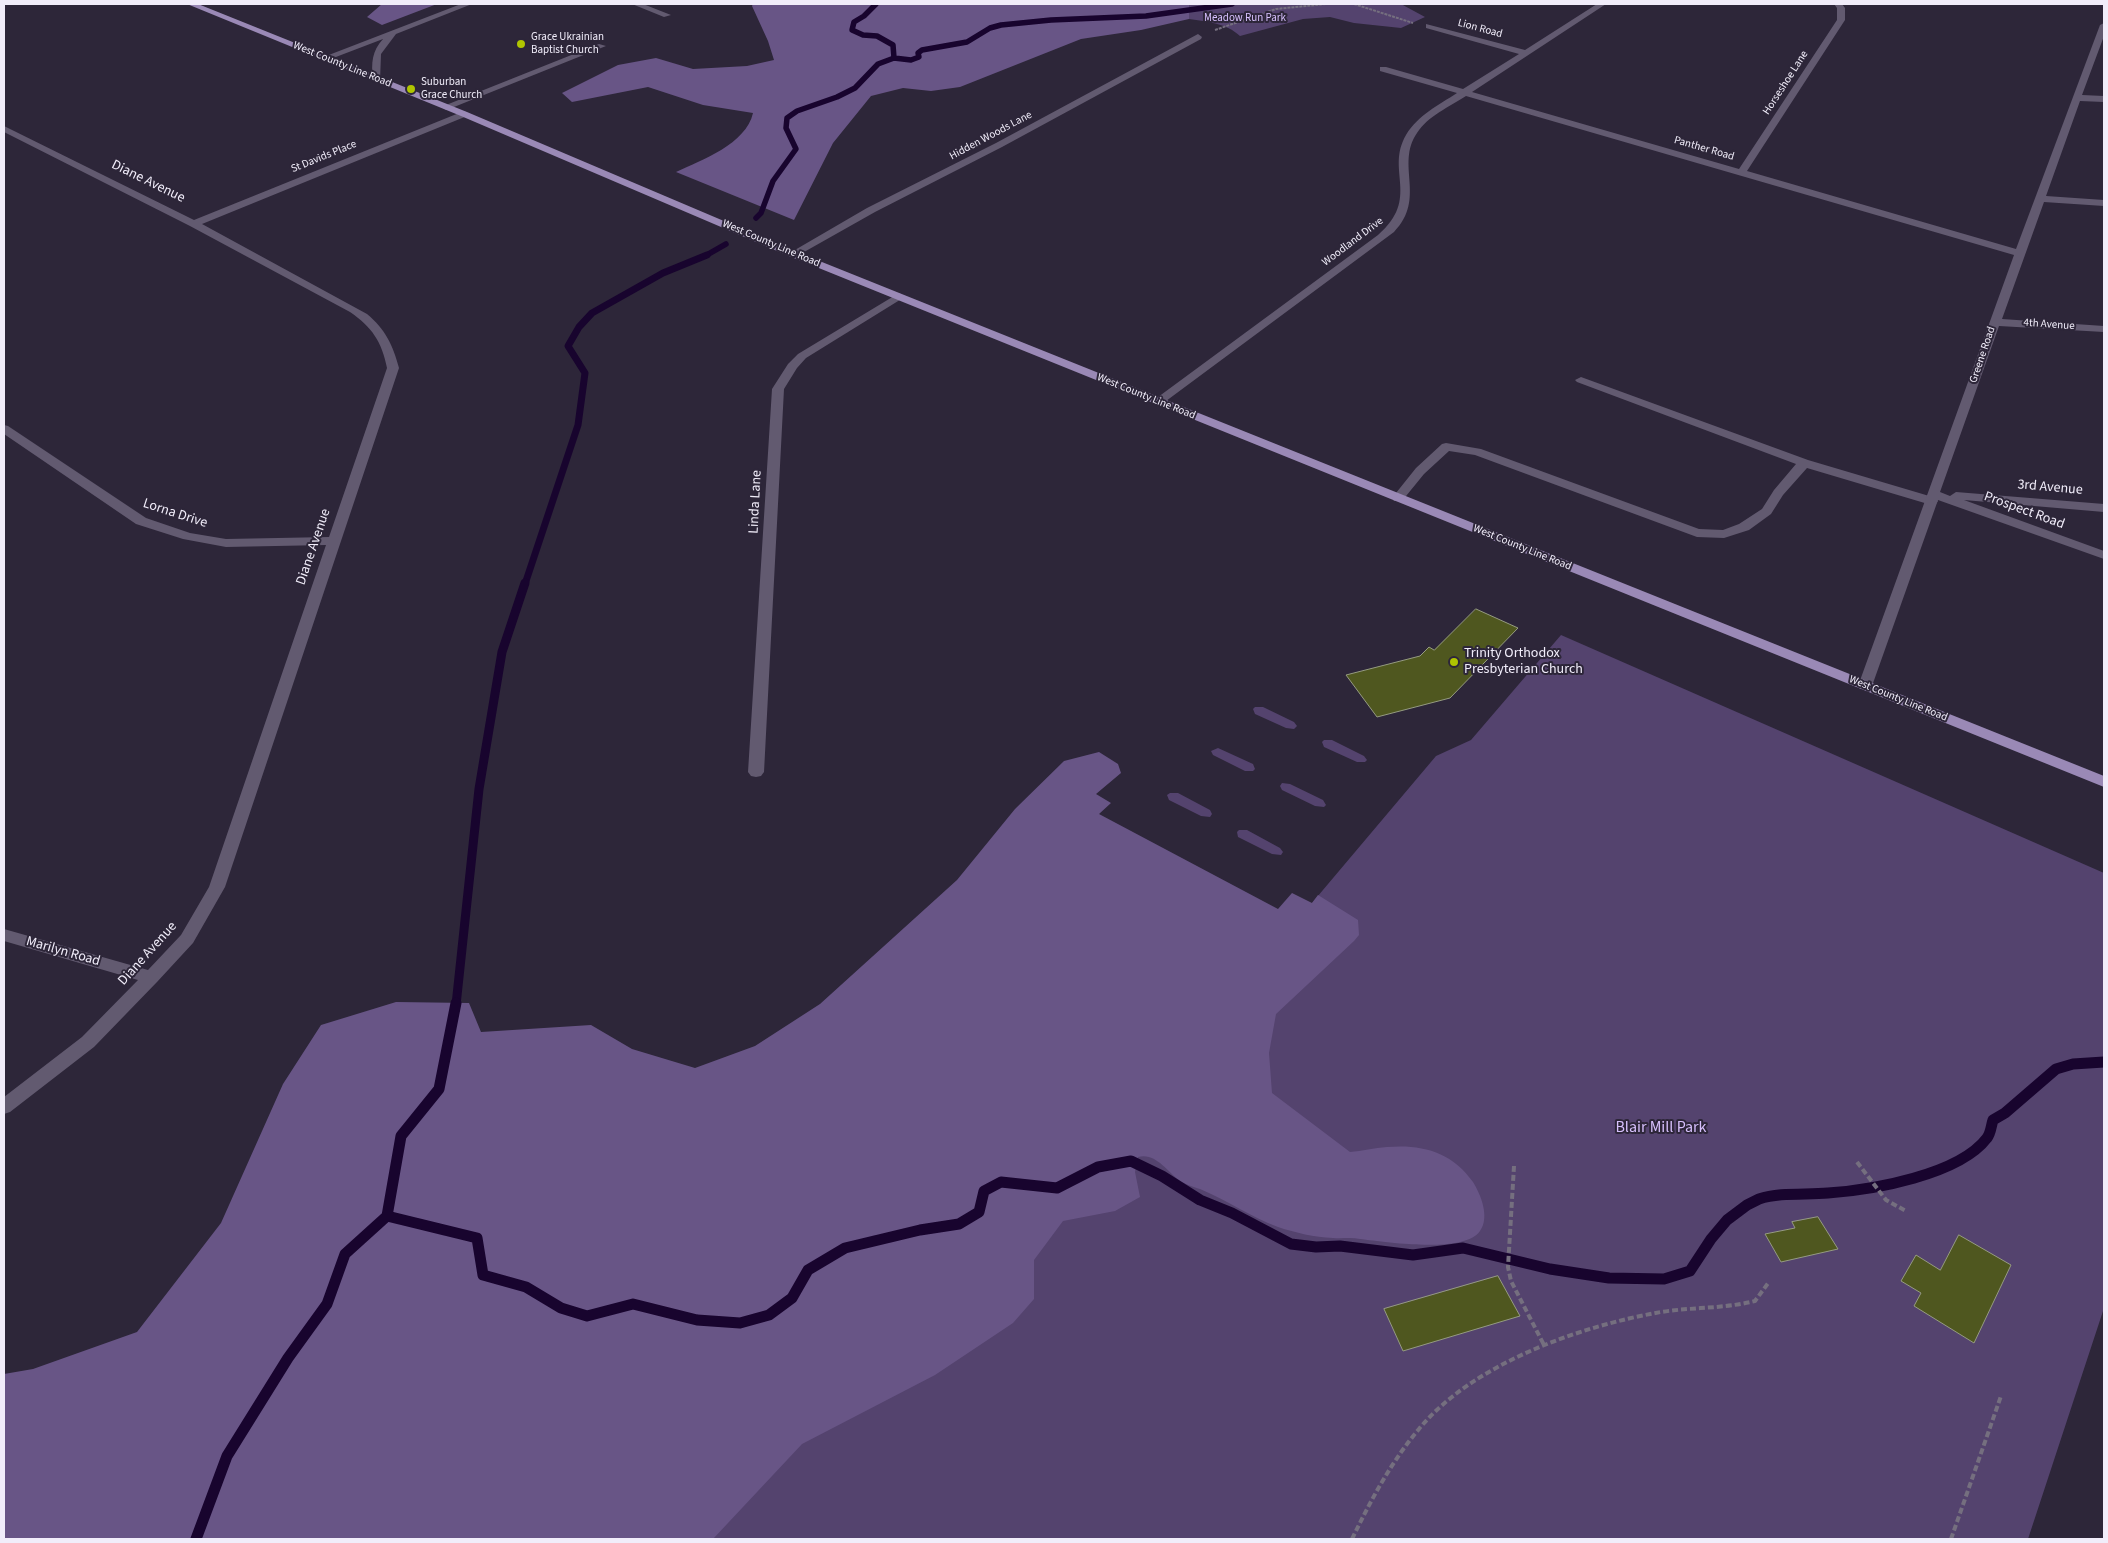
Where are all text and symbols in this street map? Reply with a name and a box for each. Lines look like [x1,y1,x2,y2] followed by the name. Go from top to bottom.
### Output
[1204,12,1286,26] park label: Meadow Run Park
[1456,17,1504,41] street label: Lion Road
[531,31,604,57] place label: Grace Ukrainian Baptist Church
[515,38,527,50] marker: Grace Ukrainian Baptist Church
[291,39,393,91] street label: West County Line Road
[1760,49,1812,117] street label: Horseshoe Lane
[421,76,482,102] place label: Suburban Grace Church
[405,83,417,95] marker: Suburban Grace Church
[947,109,1035,163] street label: Hidden Woods Lane
[1672,134,1736,164] street label: Panther Road
[289,138,359,176] street label: St Davids Place
[109,157,187,207] street label: Diane Avenue
[1320,215,1386,269] street label: Woodland Drive
[720,217,822,271] street label: West County Line Road
[2023,317,2075,333] street label: 4th Avenue
[1967,325,1999,385] street label: Greene Road
[1095,371,1197,423] street label: West County Line Road
[746,470,766,534] street label: Linda Lane
[2017,477,2083,499] street label: 3rd Avenue
[1981,489,2067,533] street label: Prospect Road
[141,496,209,532] street label: Lorna Drive
[293,507,335,587] street label: Diane Avenue
[1471,522,1573,574] street label: West County Line Road
[1464,646,1583,679] place label: Trinity Orthodox Presbyterian Church
[1448,656,1460,668] marker: Trinity Orthodox Presbyterian Church
[1847,673,1949,725] street label: West County Line Road
[115,919,181,989] street label: Diane Avenue
[24,933,102,971] street label: Marilyn Road
[1615,1118,1707,1138] park label: Blair Mill Park

